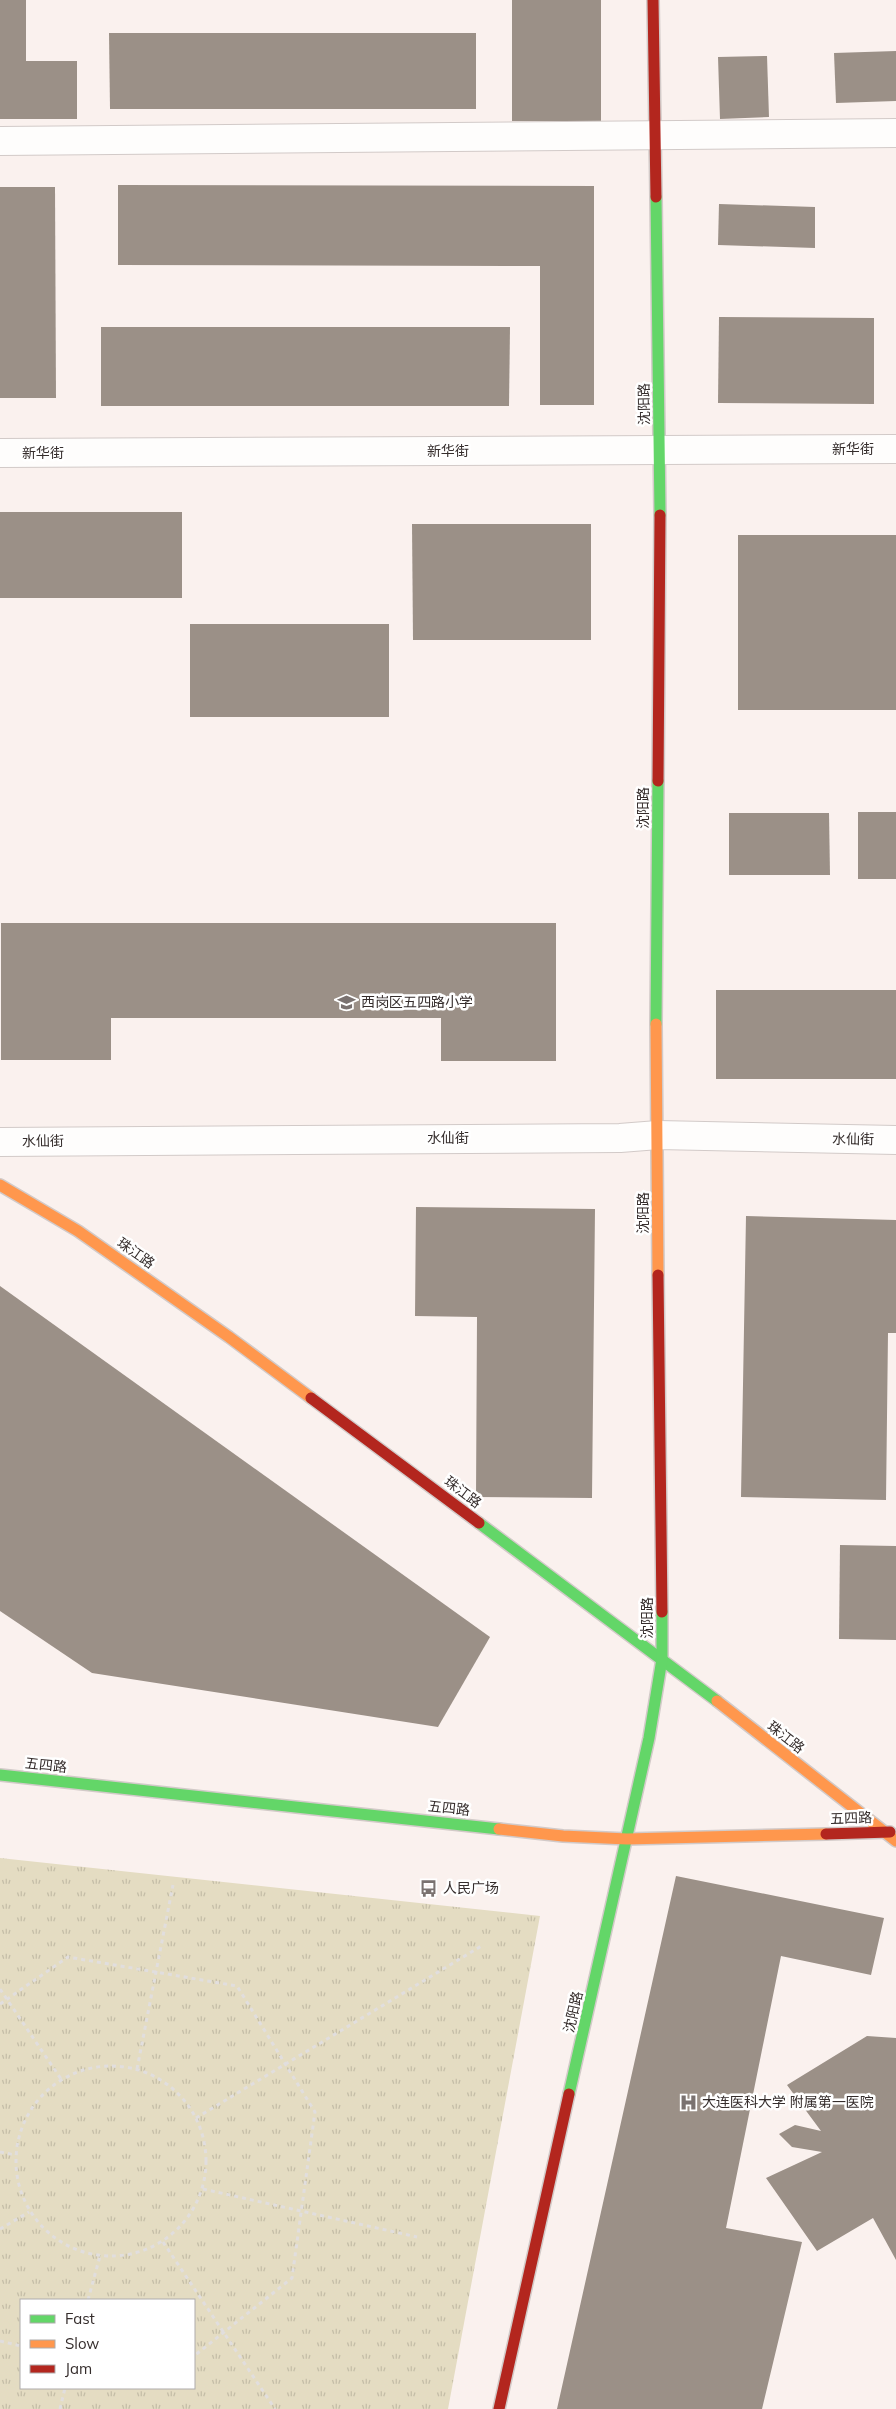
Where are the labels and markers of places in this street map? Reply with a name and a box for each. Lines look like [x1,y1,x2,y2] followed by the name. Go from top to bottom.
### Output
[337,992,357,1012] school or university icon: 西岗区五四路小学
[361,993,473,1011] place label: 西岗区五四路小学
[419,1878,439,1898] bus stop icon: 人民广场
[443,1879,499,1897] place label: 人民广场
[678,2092,698,2112] hospital icon: 大连医科大学 附属第一医院
[702,2093,874,2111] place label: 大连医科大学 附属第一医院

